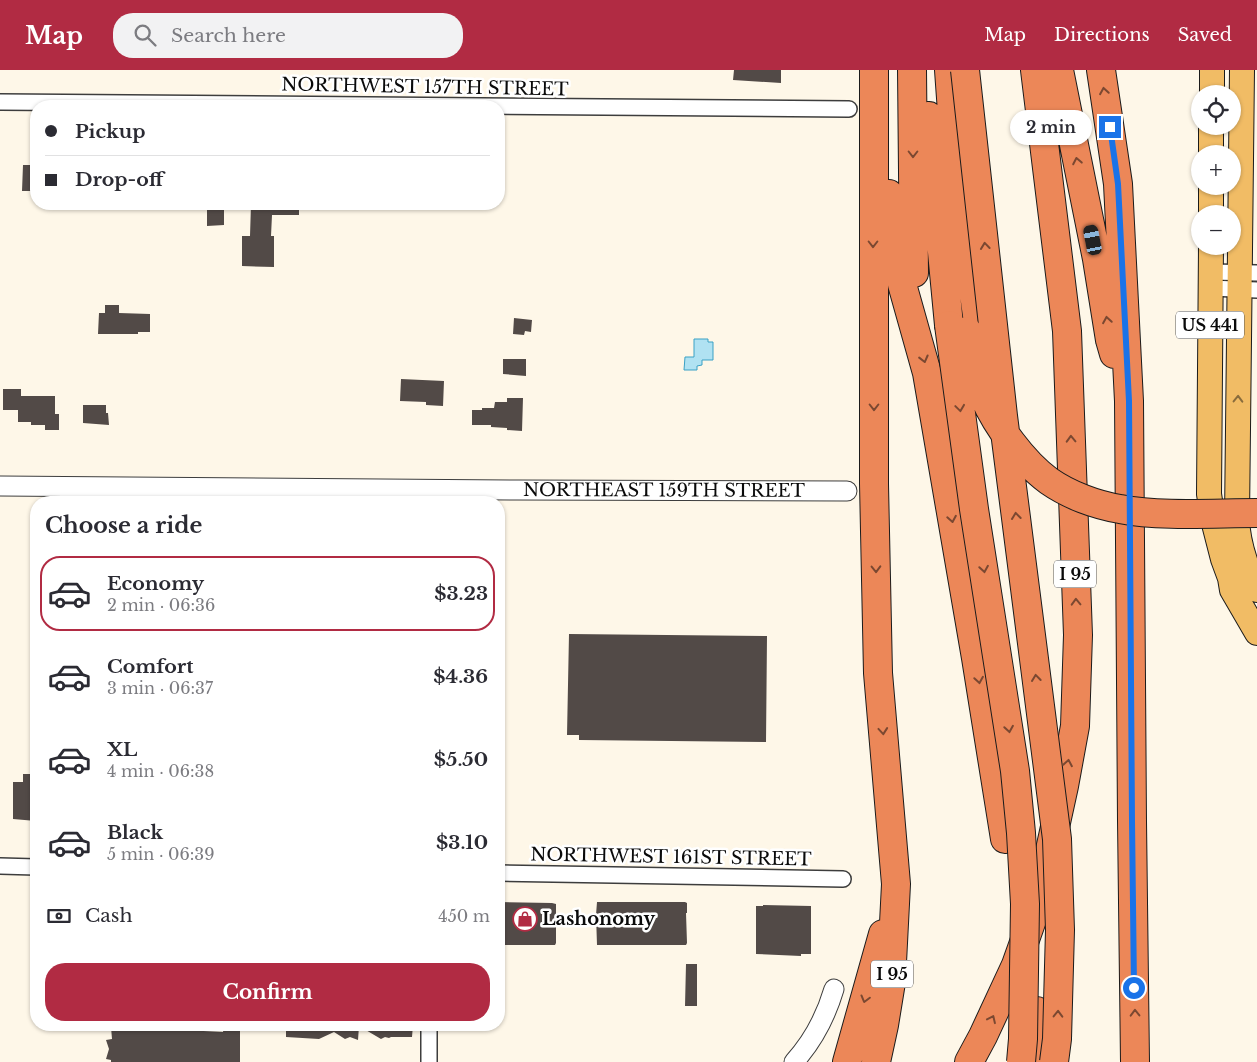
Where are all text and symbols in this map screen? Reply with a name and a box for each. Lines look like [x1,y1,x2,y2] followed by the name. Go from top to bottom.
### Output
[113,13,463,58] search box
[25,21,83,50] text: Map
[131,21,159,49] icon: search
[171,24,286,47] text: Search here
[984,24,1026,46] text: Map
[1054,24,1150,46] text: Directions
[1178,24,1232,46] text: Saved
[281,73,569,101] street label: NORTHWEST 157TH STREET
[1191,85,1241,255] map controls
[1191,85,1241,135] button: locate
[1099,87,1110,95] one-way arrow
[1010,110,1092,144] callout: 2 min
[1099,116,1121,138] route end
[1026,117,1076,137] text: 2 min
[75,120,146,143] text: Pickup
[1191,145,1241,195] button: +
[908,150,918,158] one-way arrow
[1073,156,1083,165] one-way arrow
[75,168,164,191] text: Drop-off
[1191,205,1241,255] button: −
[1082,224,1103,256] car
[868,240,878,248] one-way arrow
[980,241,991,249] one-way arrow
[1176,312,1244,338] road number: US 441
[1102,316,1112,325] one-way arrow
[918,355,928,363] one-way arrow
[1232,394,1243,402] one-way arrow
[869,403,879,411] one-way arrow
[954,404,965,412] one-way arrow
[1065,435,1076,443] one-way arrow
[523,479,806,502] street label: NORTHEAST 159TH STREET
[45,512,202,539] text: Choose a ride
[1011,512,1022,520] one-way arrow
[947,515,957,524] one-way arrow
[1054,560,1096,588] road number: I 95
[978,564,988,573] one-way arrow
[871,566,881,573] one-way arrow
[47,571,92,616] icon: car
[107,572,204,595] text: Economy
[434,582,488,605] text: $3.23
[107,595,215,615] text: 2 min · 06:36
[1071,597,1082,605] one-way arrow
[47,654,92,699] icon: car
[107,655,194,678] text: Comfort
[433,665,488,688] text: $4.36
[1031,673,1042,681] one-way arrow
[974,675,984,684] one-way arrow
[107,678,213,698] text: 3 min · 06:37
[1003,725,1013,734] one-way arrow
[877,728,888,736] one-way arrow
[47,737,92,782] icon: car
[107,738,137,761] text: XL
[434,748,488,771] text: $5.50
[1062,759,1072,768] one-way arrow
[107,761,214,781] text: 4 min · 06:38
[47,820,92,865] icon: car
[107,821,163,844] text: Black
[436,831,488,854] text: $3.10
[107,844,215,864] text: 5 min · 06:39
[530,844,812,870] street label: NORTHWEST 161ST STREET
[45,902,73,930] icon: cash
[85,904,132,927] text: Cash
[438,906,490,926] text: 450 m
[512,906,538,932] shop icon: Lashonomy
[542,908,655,930] place label: Lashonomy
[871,961,913,988] road number: I 95
[45,963,490,1021] button: Confirm
[1123,977,1145,999] route start
[861,994,871,1002] one-way arrow
[1053,1009,1063,1017] one-way arrow
[1130,1009,1140,1017] one-way arrow
[985,1015,996,1024] one-way arrow

